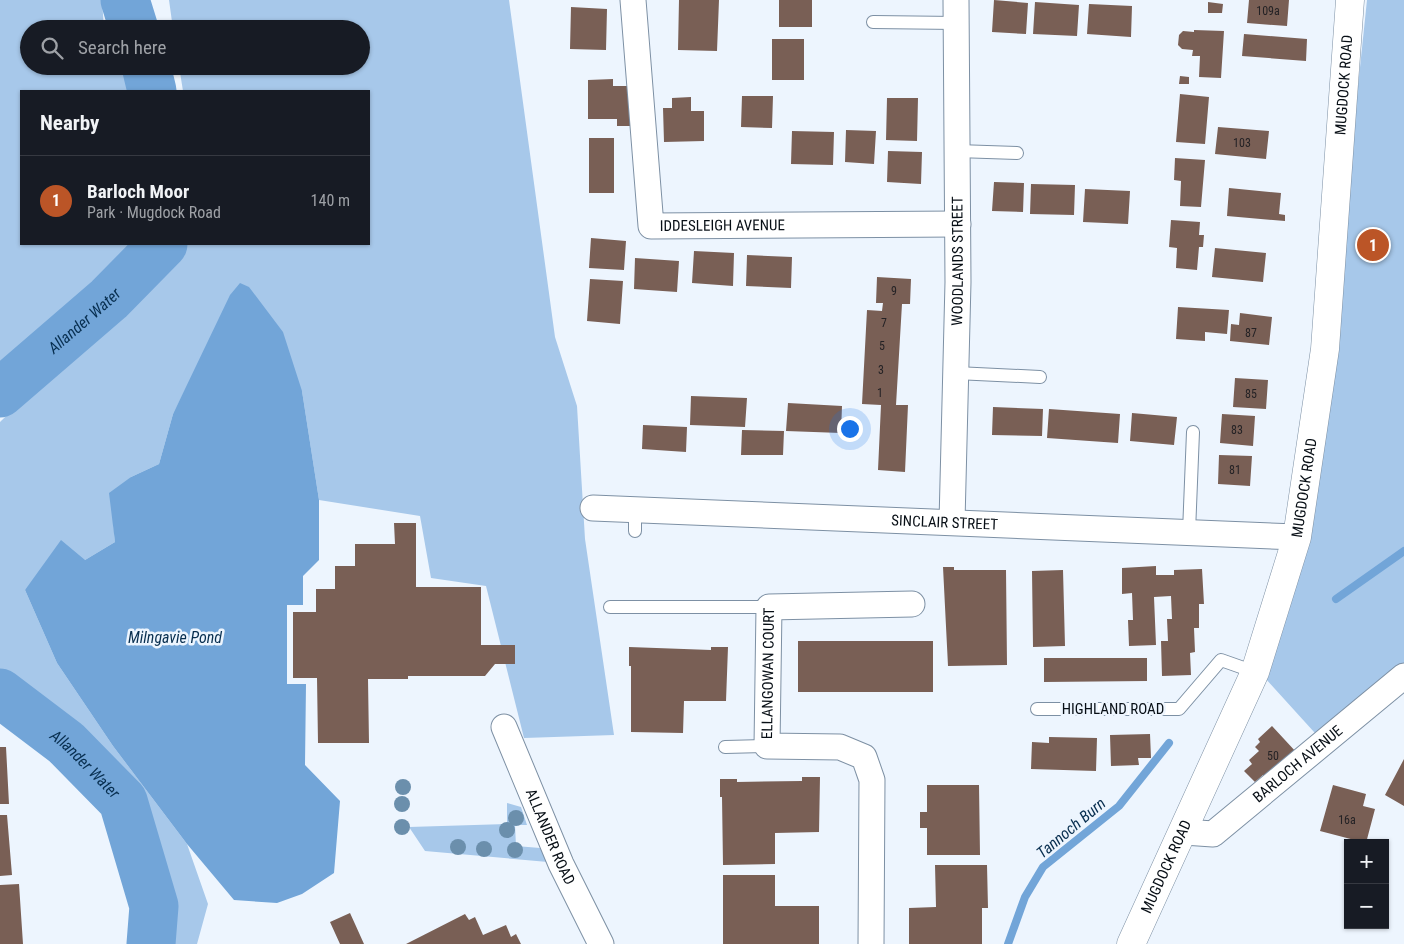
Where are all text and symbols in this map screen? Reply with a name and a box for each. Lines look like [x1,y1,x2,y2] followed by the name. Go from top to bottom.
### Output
[1256,4,1280,18] house number: 109a
[20,20,370,75] search box
[38,34,66,62] icon: search
[1331,34,1356,136] street label: MUGDOCK ROAD
[78,36,166,59] text: Search here
[40,111,99,135] text: Nearby
[1233,136,1251,150] house number: 103
[87,180,189,203] text: Barloch Moor
[52,191,60,210] text: 1
[311,191,350,210] text: 140 m
[948,196,967,326] street label: WOODLANDS STREET
[87,203,221,222] text: Park · Mugdock Road
[660,216,785,235] street label: IDDESLEIGH AVENUE
[1357,226,1389,264] pin: 1
[43,283,125,358] water label: Allander Water
[891,284,897,298] house number: 9
[881,316,887,330] house number: 7
[1245,326,1257,340] house number: 87
[879,339,885,353] house number: 5
[878,363,884,377] house number: 3
[877,386,883,400] house number: 1
[1245,387,1257,401] house number: 85
[837,416,863,442] your location
[1231,423,1243,437] house number: 83
[1288,437,1321,539] street label: MUGDOCK ROAD
[1229,463,1241,477] house number: 81
[891,511,999,534] street label: SINCLAIR STREET
[758,607,778,739] street label: ELLANGOWAN COURT
[128,628,222,647] water label: Milngavie Pond
[1062,700,1164,718] street label: HIGHLAND ROAD
[1249,722,1346,806] street label: BARLOCH AVENUE
[46,725,125,803] water label: Allander Water
[1267,749,1279,763] house number: 50
[522,786,579,888] street label: ALLANDER ROAD
[1033,794,1109,862] water label: Tannoch Burn
[1338,813,1356,827] house number: 16a
[1137,817,1195,916] street label: MUGDOCK ROAD
[1344,839,1389,929] map controls
[1344,839,1389,884] button: +
[1344,884,1389,929] button: −

